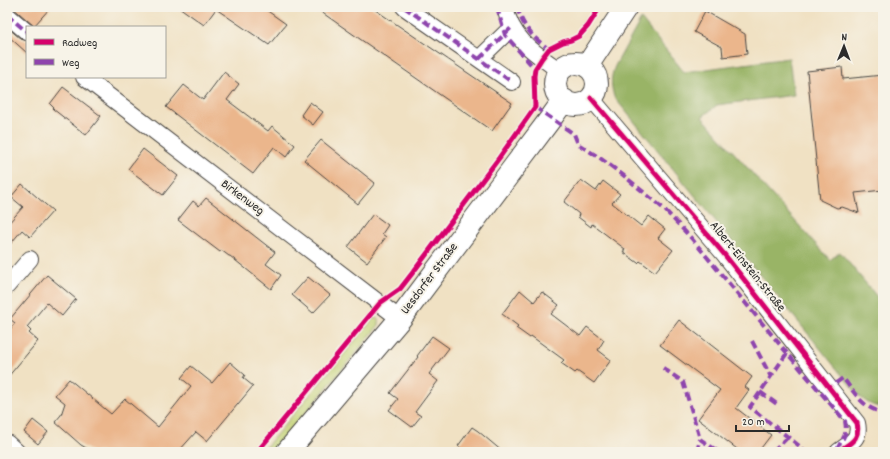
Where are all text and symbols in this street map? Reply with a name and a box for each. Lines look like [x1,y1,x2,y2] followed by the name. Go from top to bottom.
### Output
[26,26,166,78] legend
[824,26,864,66] north arrow
[841,30,848,46] text: N
[62,35,97,52] text: Radweg
[62,55,79,72] text: Weg
[216,175,268,221] street label: Birkenweg
[704,217,790,317] street label: Albert-Einstein-Straße
[397,239,464,319] street label: Uesdorfer Straße
[736,407,789,433] scale bar
[742,414,765,431] text: 20 m

